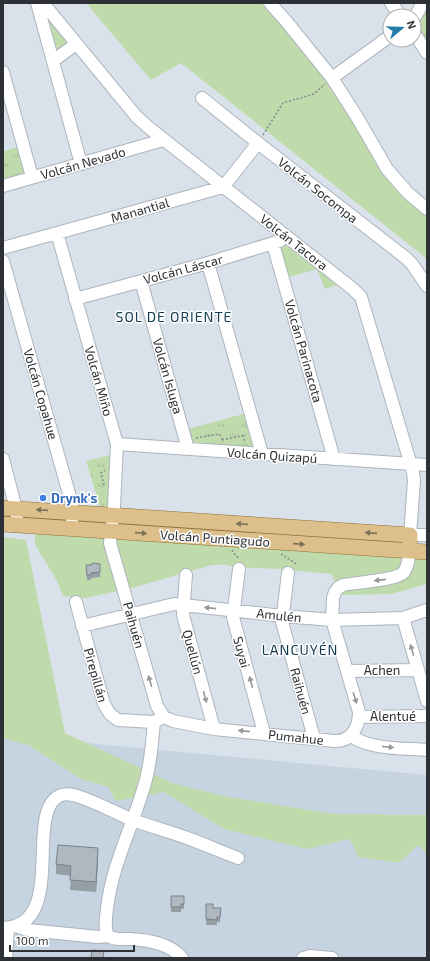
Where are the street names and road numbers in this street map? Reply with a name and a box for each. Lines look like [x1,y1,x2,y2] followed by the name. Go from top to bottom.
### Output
[39,143,127,183] street label: Volcán Nevado
[275,154,361,226] street label: Volcán Socompa
[109,194,171,226] street label: Manantial
[257,211,331,273] street label: Volcán Tacora
[141,251,225,287] street label: Volcán Láscar
[282,298,326,404] street label: Volcán Parinacota
[150,336,186,416] street label: Volcán Isluga
[81,344,117,418] street label: Volcán Miño
[20,347,62,441] street label: Volcán Copahue
[226,444,318,466] street label: Volcán Quizapú
[160,526,270,550] street label: Volcán Puntiagudo
[120,600,148,650] street label: Paihuén
[256,605,302,625] street label: Amulén
[179,628,207,676] street label: Quellún
[230,635,254,669] street label: Suyai
[81,646,111,704] street label: Pirepillán
[364,662,400,678] street label: Achen
[287,666,315,716] street label: Raihuén
[370,708,416,724] street label: Alentué
[268,726,324,748] street label: Pumahue

